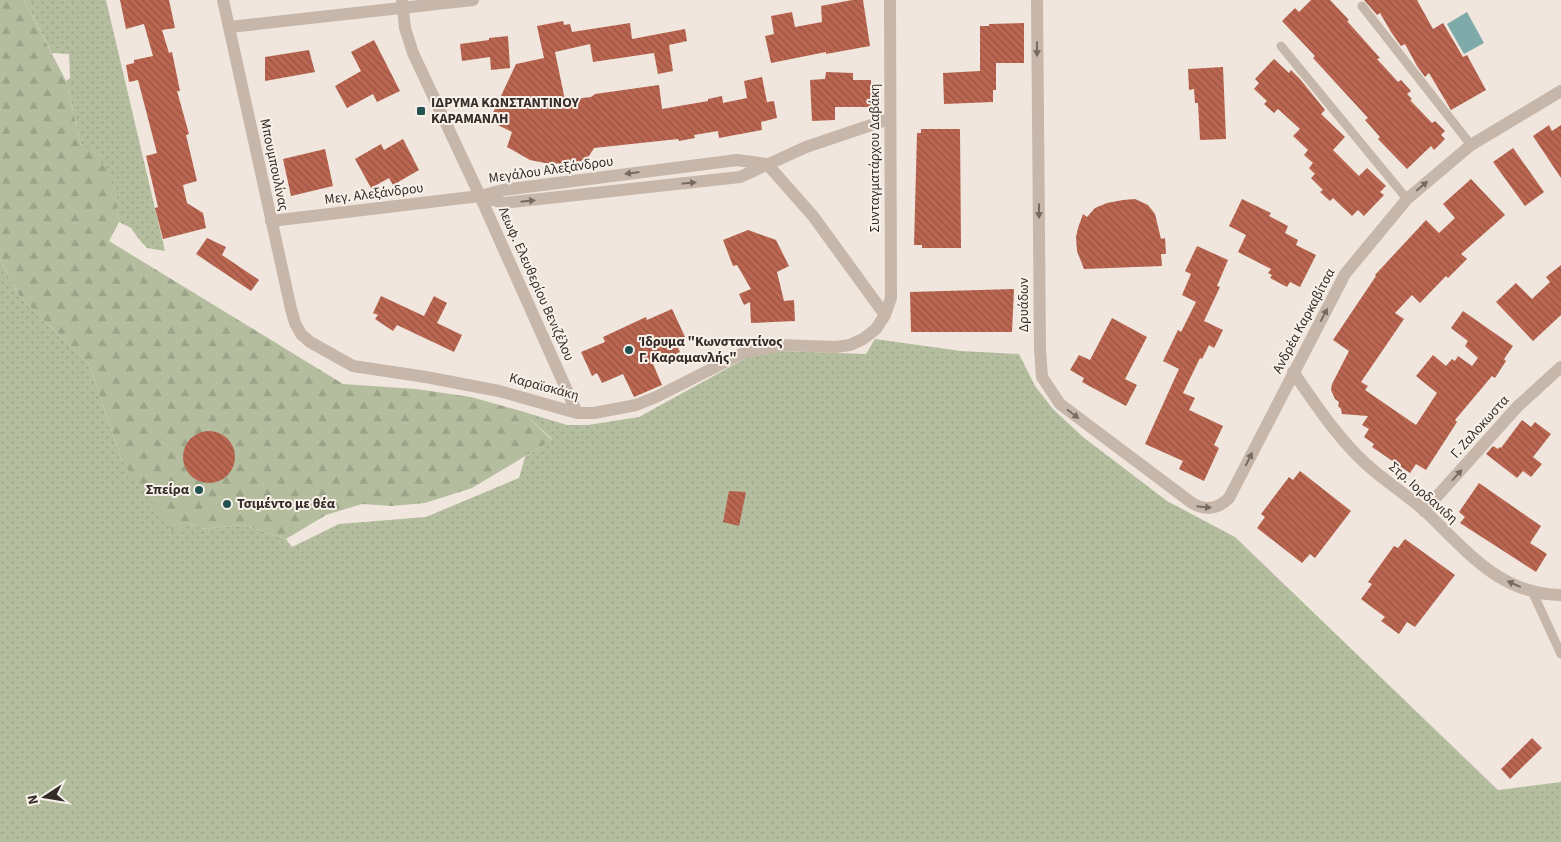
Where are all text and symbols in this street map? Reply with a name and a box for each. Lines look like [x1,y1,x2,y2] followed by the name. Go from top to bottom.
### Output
[1034,41,1042,57] one-way arrow
[865,84,885,232] street label: Συνταγματάρχου Δαβάκη
[431,93,579,129] place label: ΙΔΡΥΜΑ ΚΩΝΣΤΑΝΤΙΝΟΥ ΚΑΡΑΜΑΝΛΗ
[415,105,427,117] marker: ΙΔΡΥΜΑ ΚΩΝΣΤΑΝΤΙΝΟΥ ΚΑΡΑΜΑΝΛΗ
[254,117,294,213] street label: Μπουμπουλίνας
[487,151,615,189] street label: Μεγάλου Αλεξάνδρου
[624,169,640,177] one-way arrow
[323,178,425,210] street label: Μεγ. Αλεξάνδρου
[681,178,697,186] one-way arrow
[1415,181,1428,192] one-way arrow
[520,197,536,205] one-way arrow
[1035,203,1043,219] one-way arrow
[493,204,579,364] street label: Λεωφ. Ελευθερίου Βενιζέλου
[1268,265,1340,377] street label: Ανδρέα Καρκαβίτσα
[1014,277,1034,332] street label: Δρυάδων
[1320,307,1328,322] one-way arrow
[638,332,783,368] place label: Ίδρυμα "Κωνσταντίνος Γ. Καραμανλής"
[623,344,635,356] marker: Ίδρυμα "Κωνσταντίνος Γ. Καραμανλής"
[507,368,581,406] street label: Καραϊσκάκη
[1446,391,1514,463] street label: Γ. Ζαλοκωστα
[1066,409,1080,419] one-way arrow
[1245,452,1253,466] one-way arrow
[1384,457,1462,529] street label: Στρ. Ιορδανιδη
[1451,469,1463,481] one-way arrow
[146,480,190,500] place label: Σπείρα
[193,484,205,496] marker: Σπείρα
[237,494,336,514] place label: Τσιμέντο με θέα
[221,498,233,510] marker: Τσιμέντο με θέα
[1197,503,1213,511] one-way arrow
[1507,580,1521,588] one-way arrow
[20,772,70,822] north arrow
[23,793,44,806] text: N

